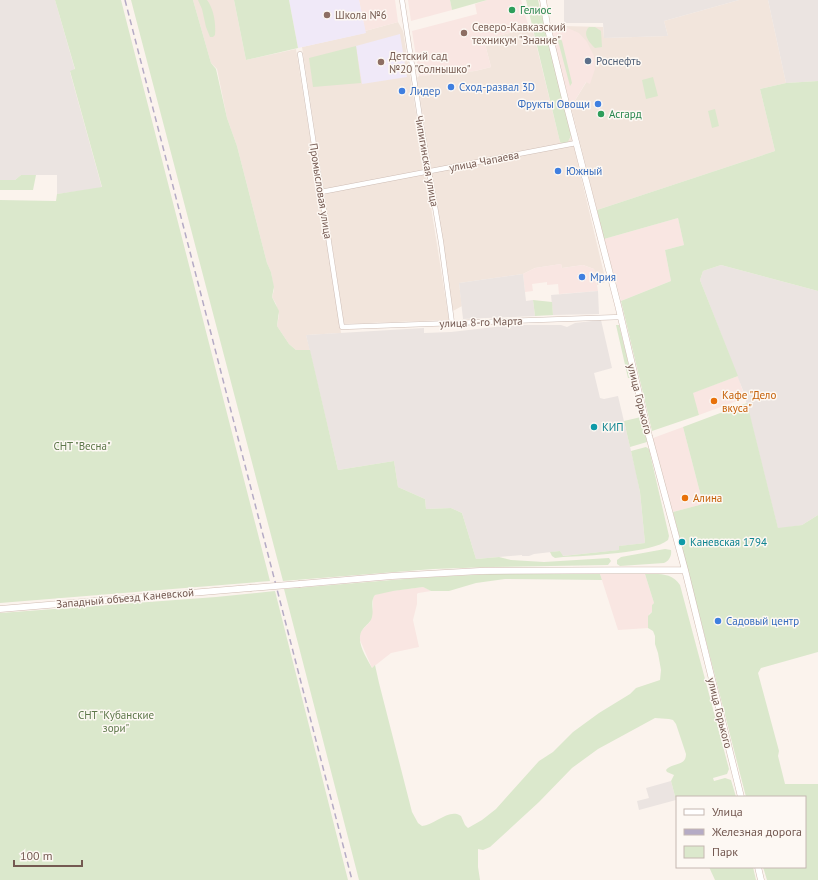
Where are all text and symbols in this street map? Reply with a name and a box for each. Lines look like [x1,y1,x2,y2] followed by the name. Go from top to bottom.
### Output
[520,3,551,17] place label: Гелиос
[507,5,517,15] marker: Гелиос
[335,8,387,22] place label: Школа №6
[322,10,332,20] marker: Школа №6
[472,20,566,47] place label: Северо-Кавказский техникум "Знание"
[459,28,469,38] marker: Северо-Кавказский техникум "Знание"
[389,49,471,76] place label: Детский сад №20 "Солнышко"
[596,54,641,68] place label: Роснефть
[583,56,593,66] marker: Роснефть
[376,57,386,67] marker: Детский сад №20 "Солнышко"
[459,80,535,94] place label: Сход-развал 3D
[446,82,456,92] marker: Сход-развал 3D
[409,84,440,98] place label: Лидер
[397,86,407,96] marker: Лидер
[517,97,590,111] place label: Фрукты Овощи
[593,99,603,109] marker: Фрукты Овощи
[609,107,642,121] place label: Асгард
[596,109,606,119] marker: Асгард
[412,114,442,208] street label: Чипигинская улица
[307,142,335,240] street label: Промысловая улица
[448,147,520,175] street label: улица Чапаева
[566,164,602,178] place label: Южный
[553,166,563,176] marker: Южный
[590,270,616,284] place label: Мрия
[577,272,587,282] marker: Мрия
[439,314,523,330] street label: улица 8-го Марта
[624,362,656,436] street label: улица Горького
[722,388,776,415] place label: Кафе "Дело вкуса"
[709,396,719,406] marker: Кафе "Дело вкуса"
[602,420,623,434] place label: КИП
[589,422,599,432] marker: КИП
[53,439,111,453] park label: СНТ "Весна"
[693,491,722,505] place label: Алина
[680,493,690,503] marker: Алина
[690,535,767,549] place label: Каневская 1794
[677,537,687,547] marker: Каневская 1794
[55,585,195,611] street label: Западный объезд Каневской
[726,614,799,628] place label: Садовый центр
[713,616,723,626] marker: Садовый центр
[704,676,736,750] street label: улица Горького
[78,708,154,735] park label: СНТ "Кубанские зори"
[676,796,806,868] legend
[712,804,743,819] text: Улица
[711,824,802,839] text: Железная дорога
[14,842,82,868] scale bar
[712,844,738,859] text: Парк
[20,848,53,863] text: 100 m

